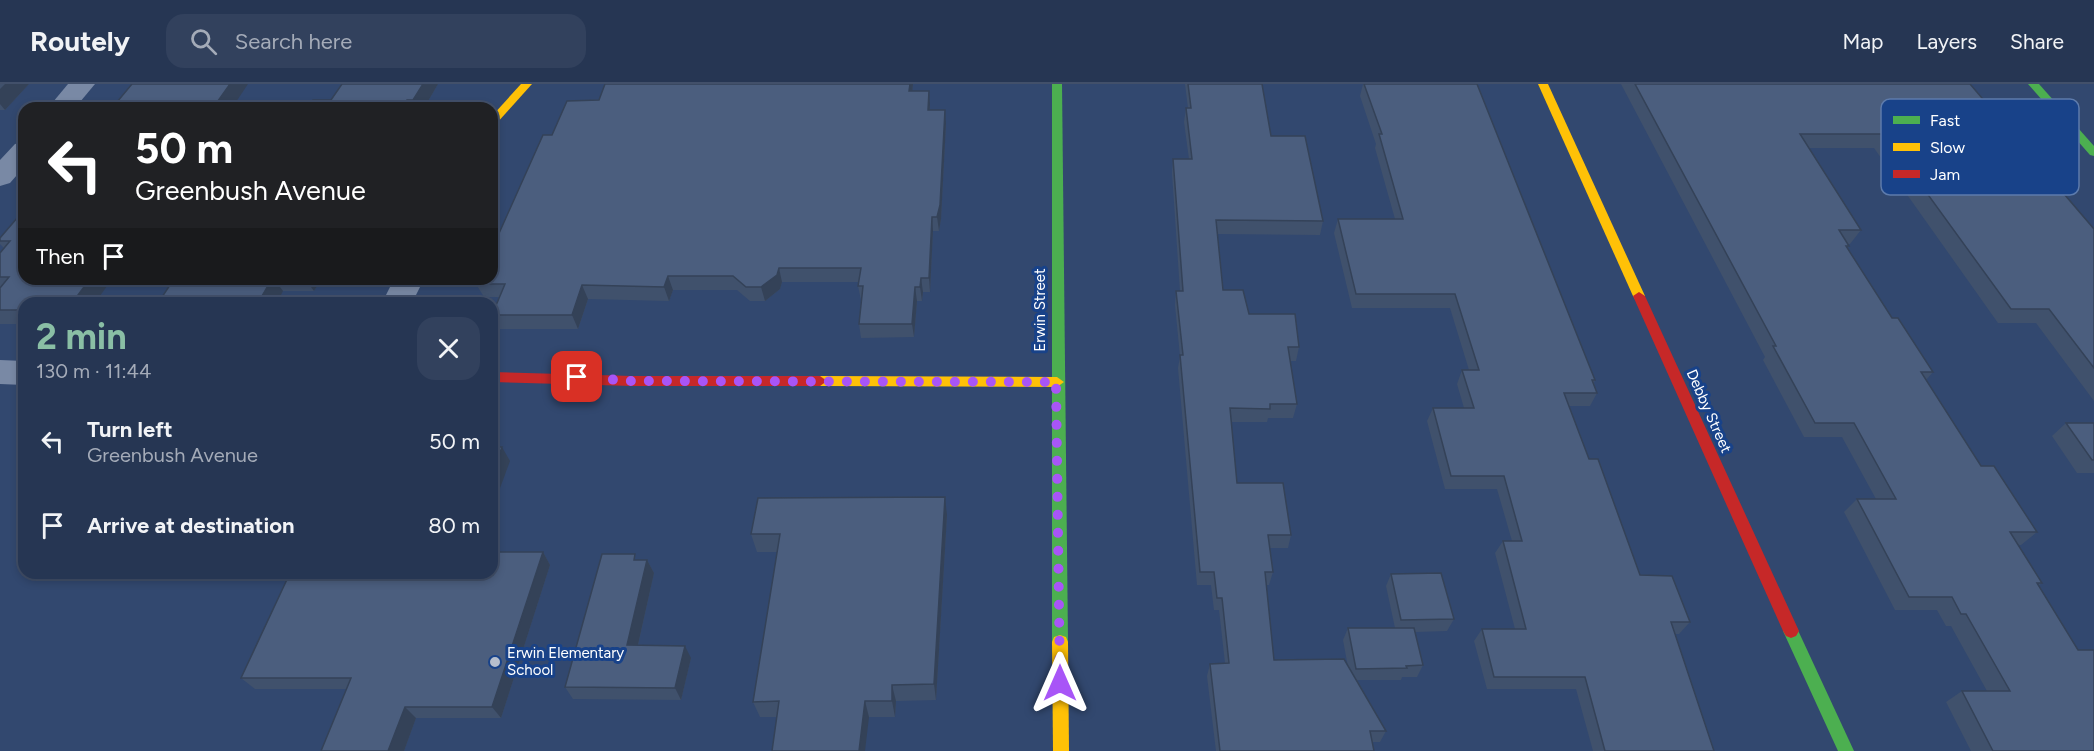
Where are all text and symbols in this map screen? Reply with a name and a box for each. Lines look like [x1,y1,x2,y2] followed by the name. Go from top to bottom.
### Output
[166,14,586,68] search box
[30,24,130,58] text: Routely
[187,25,220,58] icon: search
[235,28,352,55] text: Search here
[1843,29,1883,54] text: Map
[1916,29,1977,54] text: Layers
[2010,29,2064,54] text: Share
[1881,99,2079,195] legend
[1930,111,1960,130] text: Fast
[135,123,233,174] text: 50 m
[36,126,114,204] icon: left
[1930,138,1965,157] text: Slow
[1930,165,1960,184] text: Jam
[135,174,366,207] text: Greenbush Avenue
[97,240,130,273] icon: arrive
[36,243,85,270] text: Then
[1031,268,1049,352] street label: Erwin Street
[36,315,127,358] text: 2 min
[417,317,480,380] button: close
[551,351,602,402] pin
[36,359,151,383] text: 130 m · 11:44
[560,360,593,393] icon: arrive
[1683,366,1736,456] street label: Debby Street
[87,416,173,443] text: Turn left
[36,425,69,458] icon: left
[429,428,480,455] text: 50 m
[87,443,258,467] text: Greenbush Avenue
[36,509,69,542] icon: arrive
[87,512,295,539] text: Arrive at destination
[428,512,480,539] text: 80 m
[507,644,624,679] place label: Erwin Elementary School
[1028,651,1092,715] position arrow
[488,655,502,669] marker: Erwin Elementary School

